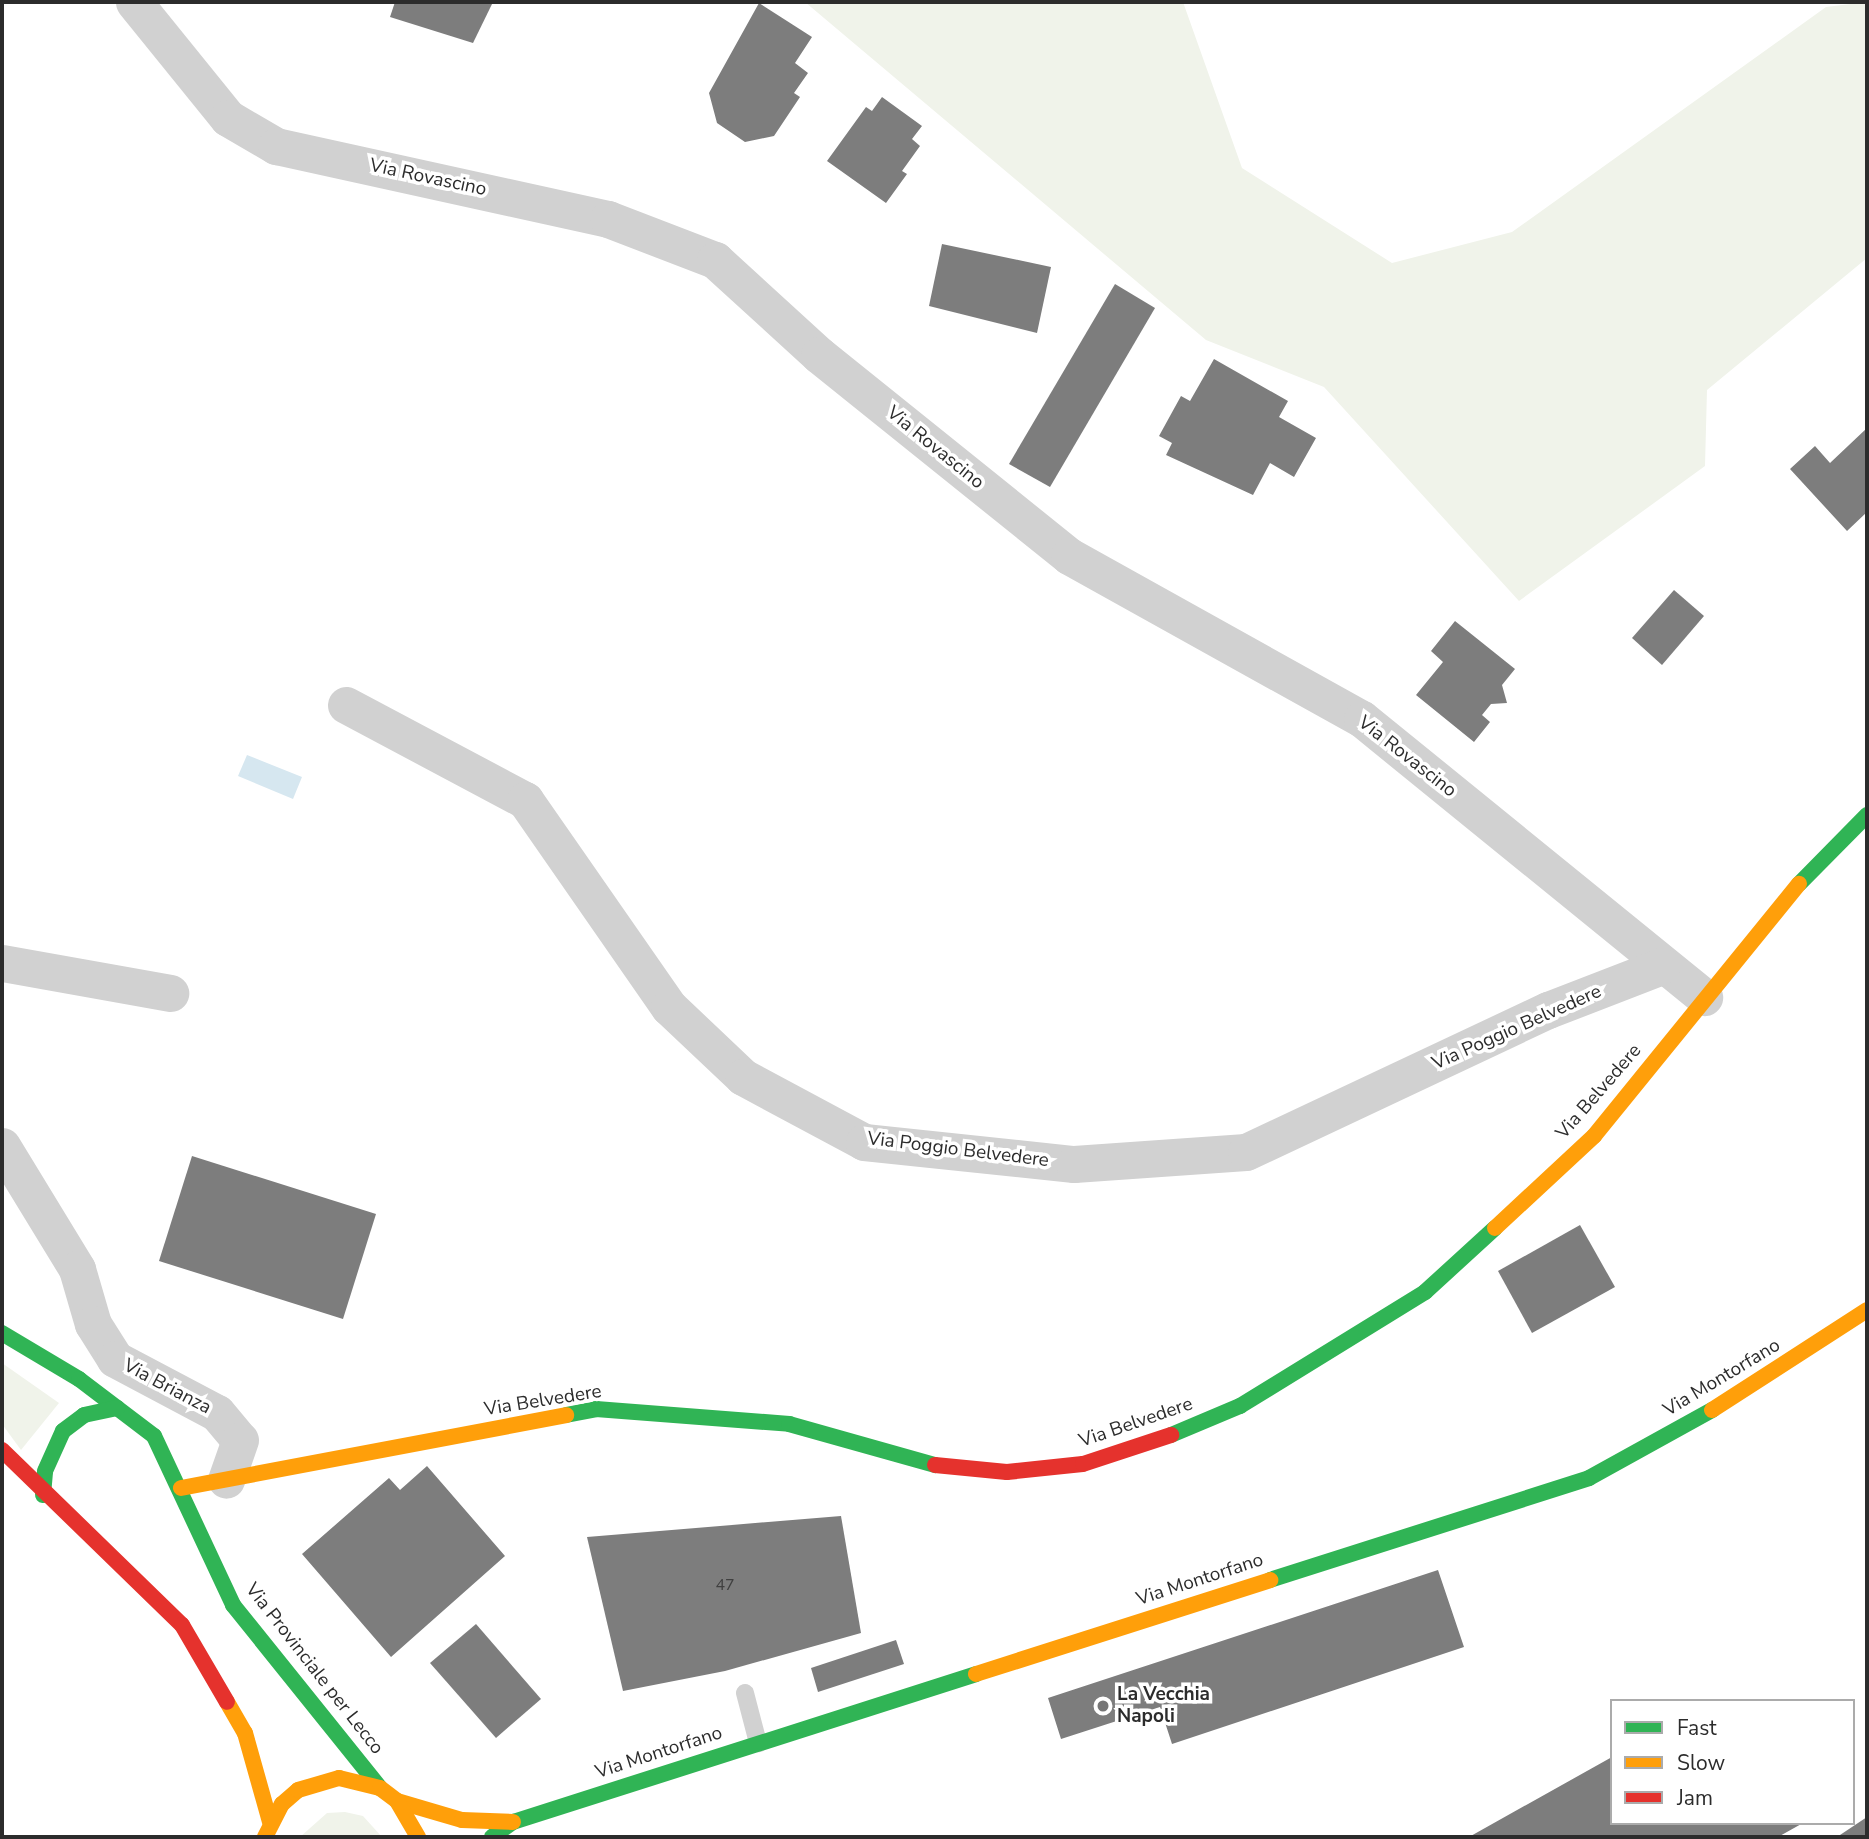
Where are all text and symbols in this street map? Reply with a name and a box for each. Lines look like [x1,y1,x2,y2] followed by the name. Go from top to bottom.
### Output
[368,155,488,201] street label: Via Rovascino
[882,402,988,494] street label: Via Rovascino
[1353,711,1461,803] street label: Via Rovascino
[1429,980,1605,1076] street label: Via Poggio Belvedere
[1552,1040,1646,1144] street label: Via Belvedere
[866,1128,1050,1172] street label: Via Poggio Belvedere
[1659,1334,1785,1422] street label: Via Montorfano
[119,1354,215,1420] street label: Via Brianza
[483,1380,603,1422] street label: Via Belvedere
[1076,1393,1196,1453] street label: Via Belvedere
[1134,1549,1266,1611] street label: Via Montorfano
[715,1575,735,1595] house number: 47
[240,1579,388,1759] street label: Via Provinciale per Lecco
[1117,1684,1210,1728] place label: La Vecchia Napoli
[1095,1698,1111,1714] marker: La Vecchia Napoli
[1610,1699,1855,1825] legend
[1677,1714,1717,1742] text: Fast
[593,1722,725,1784] street label: Via Montorfano
[1677,1749,1725,1777] text: Slow
[1677,1784,1713,1812] text: Jam

